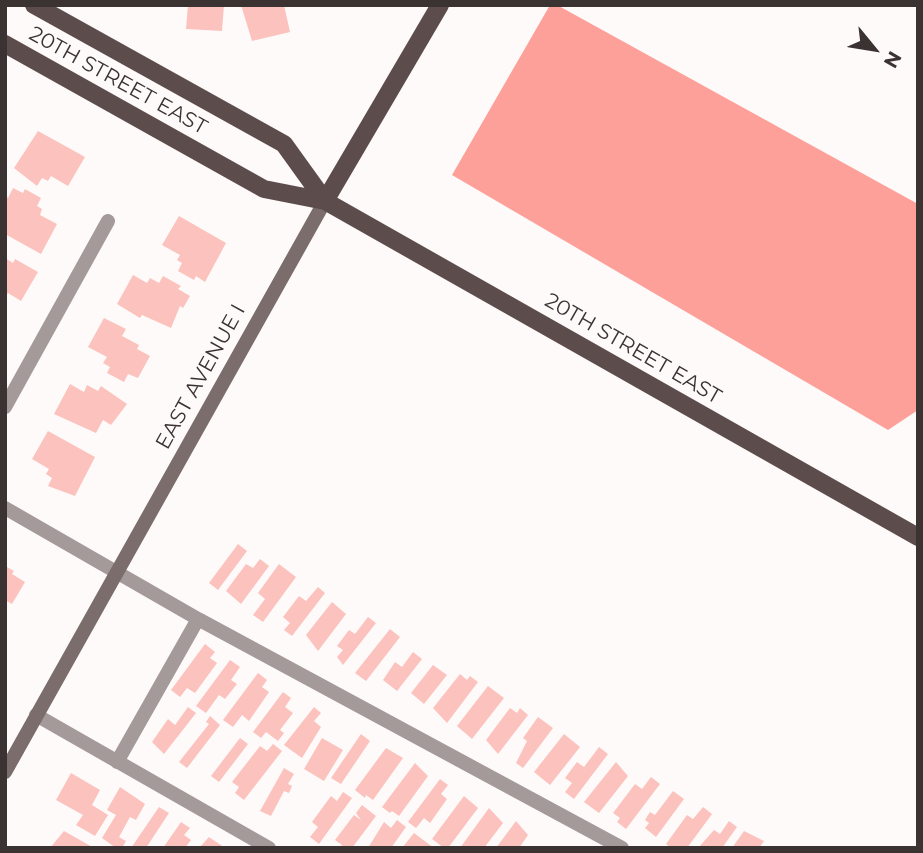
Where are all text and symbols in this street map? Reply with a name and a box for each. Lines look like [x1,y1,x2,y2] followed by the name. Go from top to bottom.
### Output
[839,14,909,84] north arrow
[25,22,211,140] street label: 20TH STREET EAST
[879,47,906,72] text: N
[540,288,726,410] street label: 20TH STREET EAST
[151,300,251,454] street label: EAST AVENUE I

